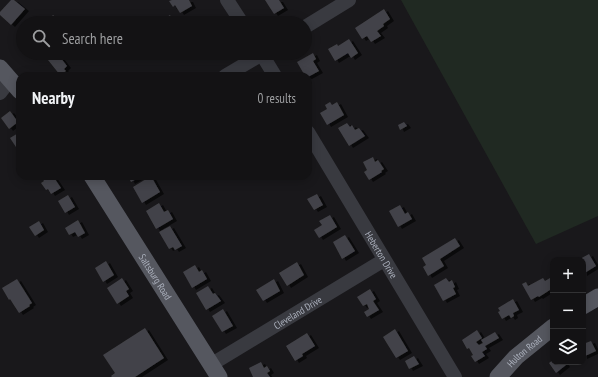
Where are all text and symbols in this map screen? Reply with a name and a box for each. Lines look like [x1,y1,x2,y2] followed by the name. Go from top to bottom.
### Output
[16,16,312,60] search box
[30,27,52,49] icon: search
[62,29,123,48] text: Search here
[32,87,75,109] text: Nearby
[257,90,296,107] text: 0 results
[362,229,401,281] street label: Heberton Drive
[136,251,175,302] street label: Saltsburg Road
[550,257,586,365] map controls
[550,257,586,293] button: +
[271,293,324,332] street label: Cleveland Drive
[550,293,586,329] button: −
[550,329,586,365] button: layers
[504,332,545,370] street label: Hulton Road

